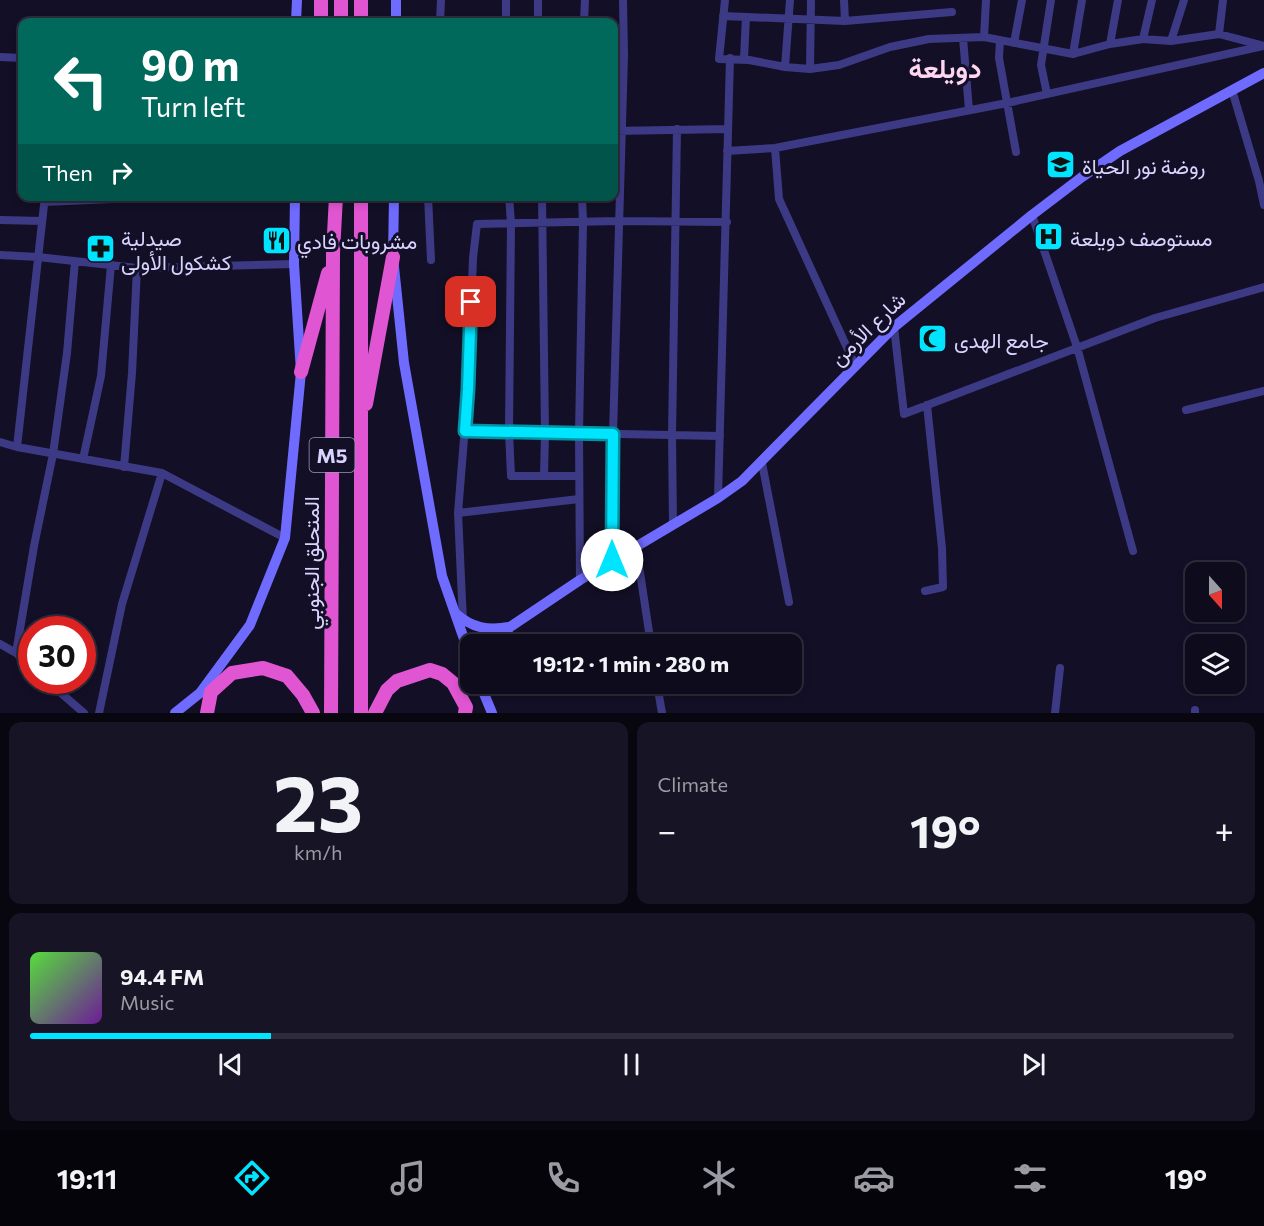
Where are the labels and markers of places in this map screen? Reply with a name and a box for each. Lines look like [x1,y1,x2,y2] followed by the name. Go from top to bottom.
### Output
[1045,149,1077,181] school or university icon: روضة نور الحياة
[1082,153,1205,180] place label: روضة نور الحياة
[1033,221,1065,253] hospital icon: مستوصف دويلعة
[260,224,292,256] restaurant icon: مشروبات فادي
[121,225,231,276] place label: صيدلية كشكول الأولى
[1070,225,1212,252] place label: مستوصف دويلعة
[297,228,417,259] place label: مشروبات فادي
[84,233,116,265] pharmacy icon: صيدلية كشكول الأولى
[445,276,496,327] pin
[917,323,949,355] mosque icon: جامع الهدى
[954,327,1049,355] place label: جامع الهدى

